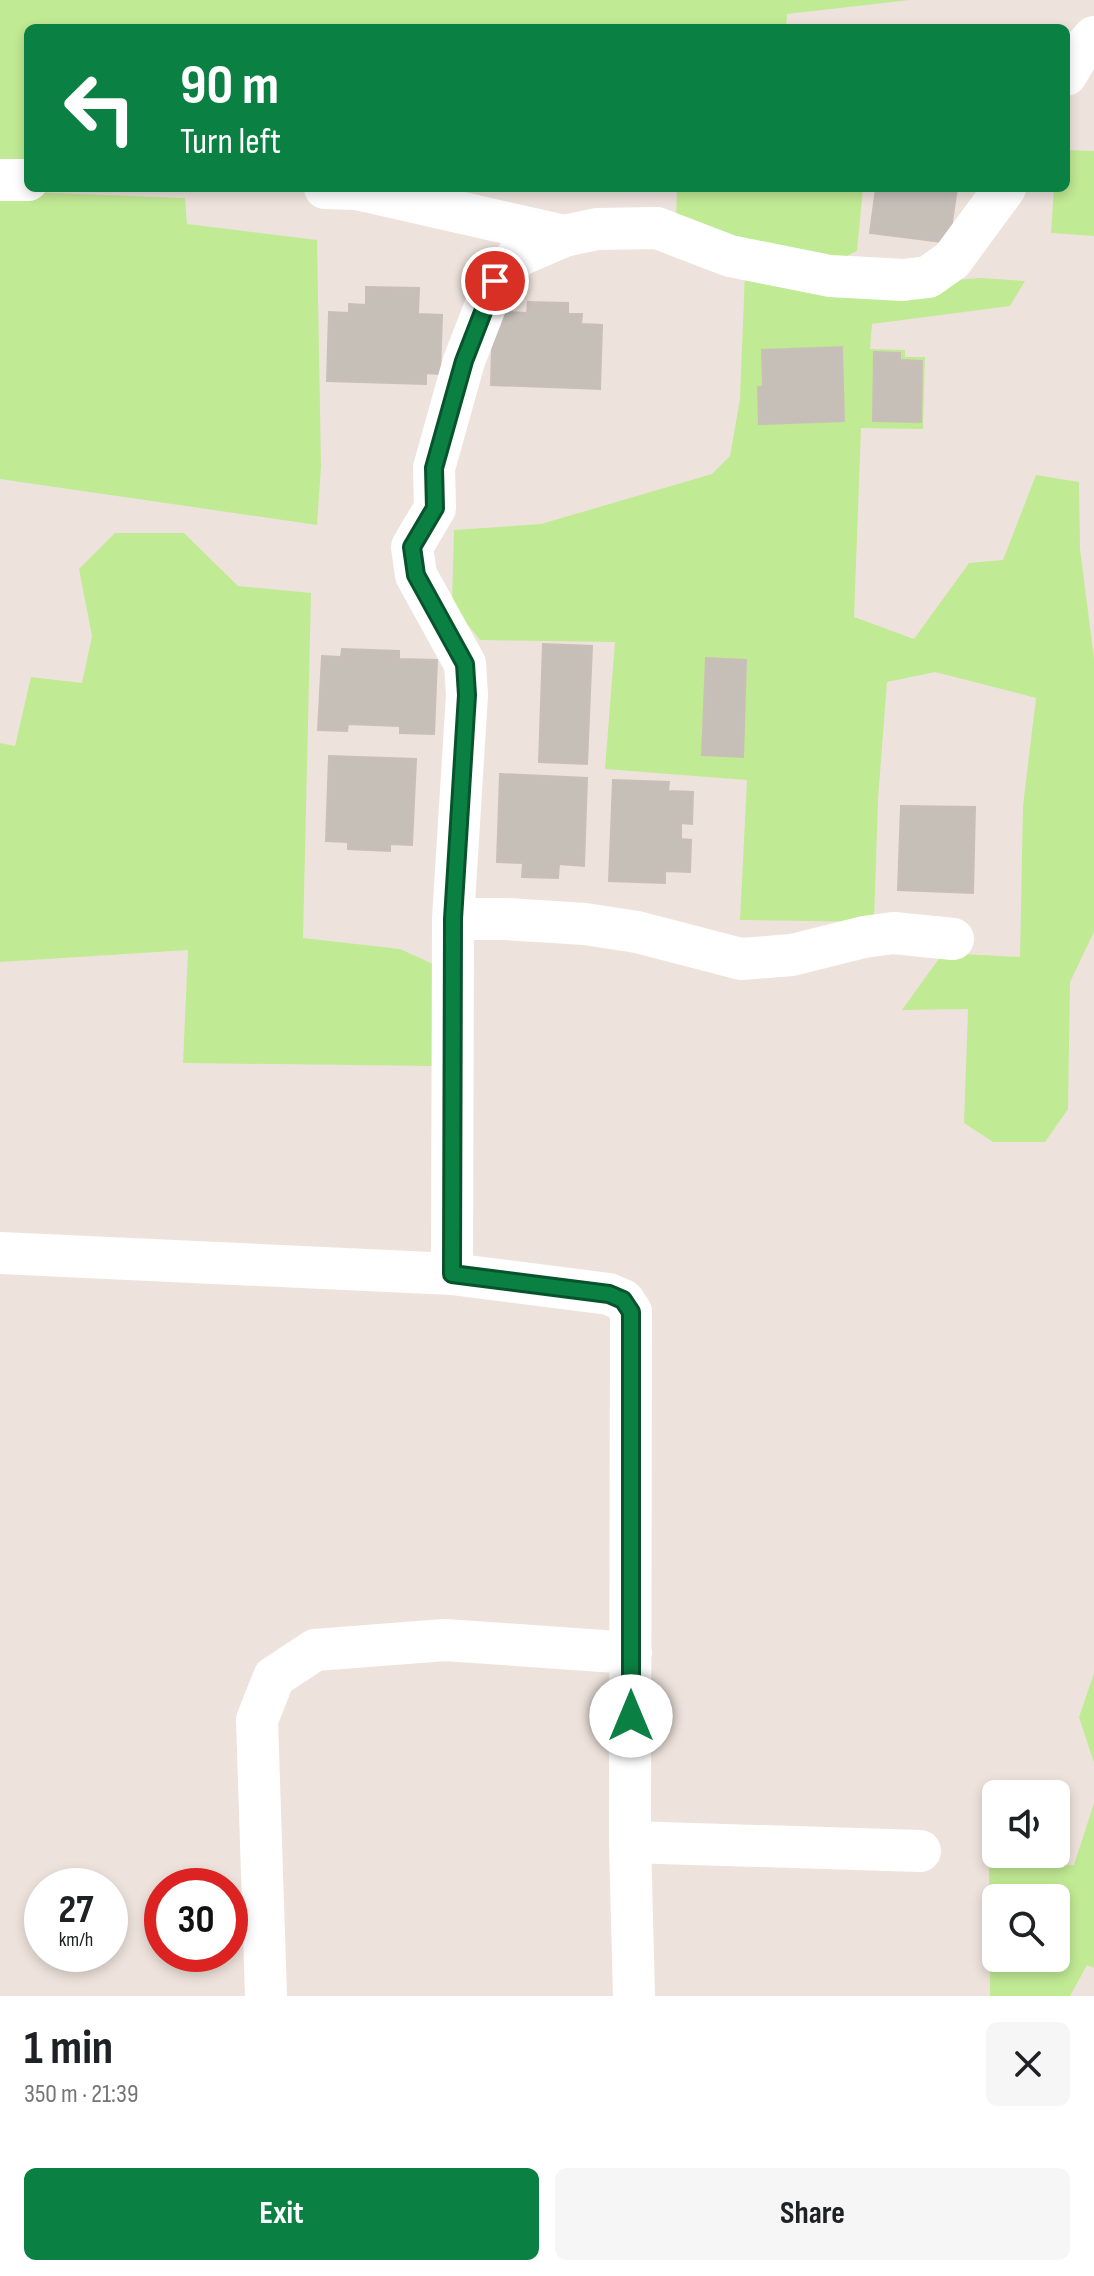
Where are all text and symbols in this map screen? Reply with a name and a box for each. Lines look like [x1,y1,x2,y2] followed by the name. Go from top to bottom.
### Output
[180,53,279,120] text: 90 m
[48,56,152,160] icon: left
[180,121,281,164] text: Turn left
[461,247,529,315] pin
[473,259,517,303] icon: arrive
[589,1674,673,1758] position arrow
[982,1780,1070,1972] map controls
[982,1780,1070,1868] button: sound
[144,1868,248,1972] speed limit sign: 30
[982,1884,1070,1972] button: search
[59,1886,93,1934] text: 27
[59,1928,93,1952] text: km/h
[24,2020,113,2077] text: 1 min
[986,2022,1070,2106] button: close
[24,2079,138,2110] text: 350 m · 21:39
[24,2168,539,2260] button: Exit
[555,2168,1070,2260] button: Share

